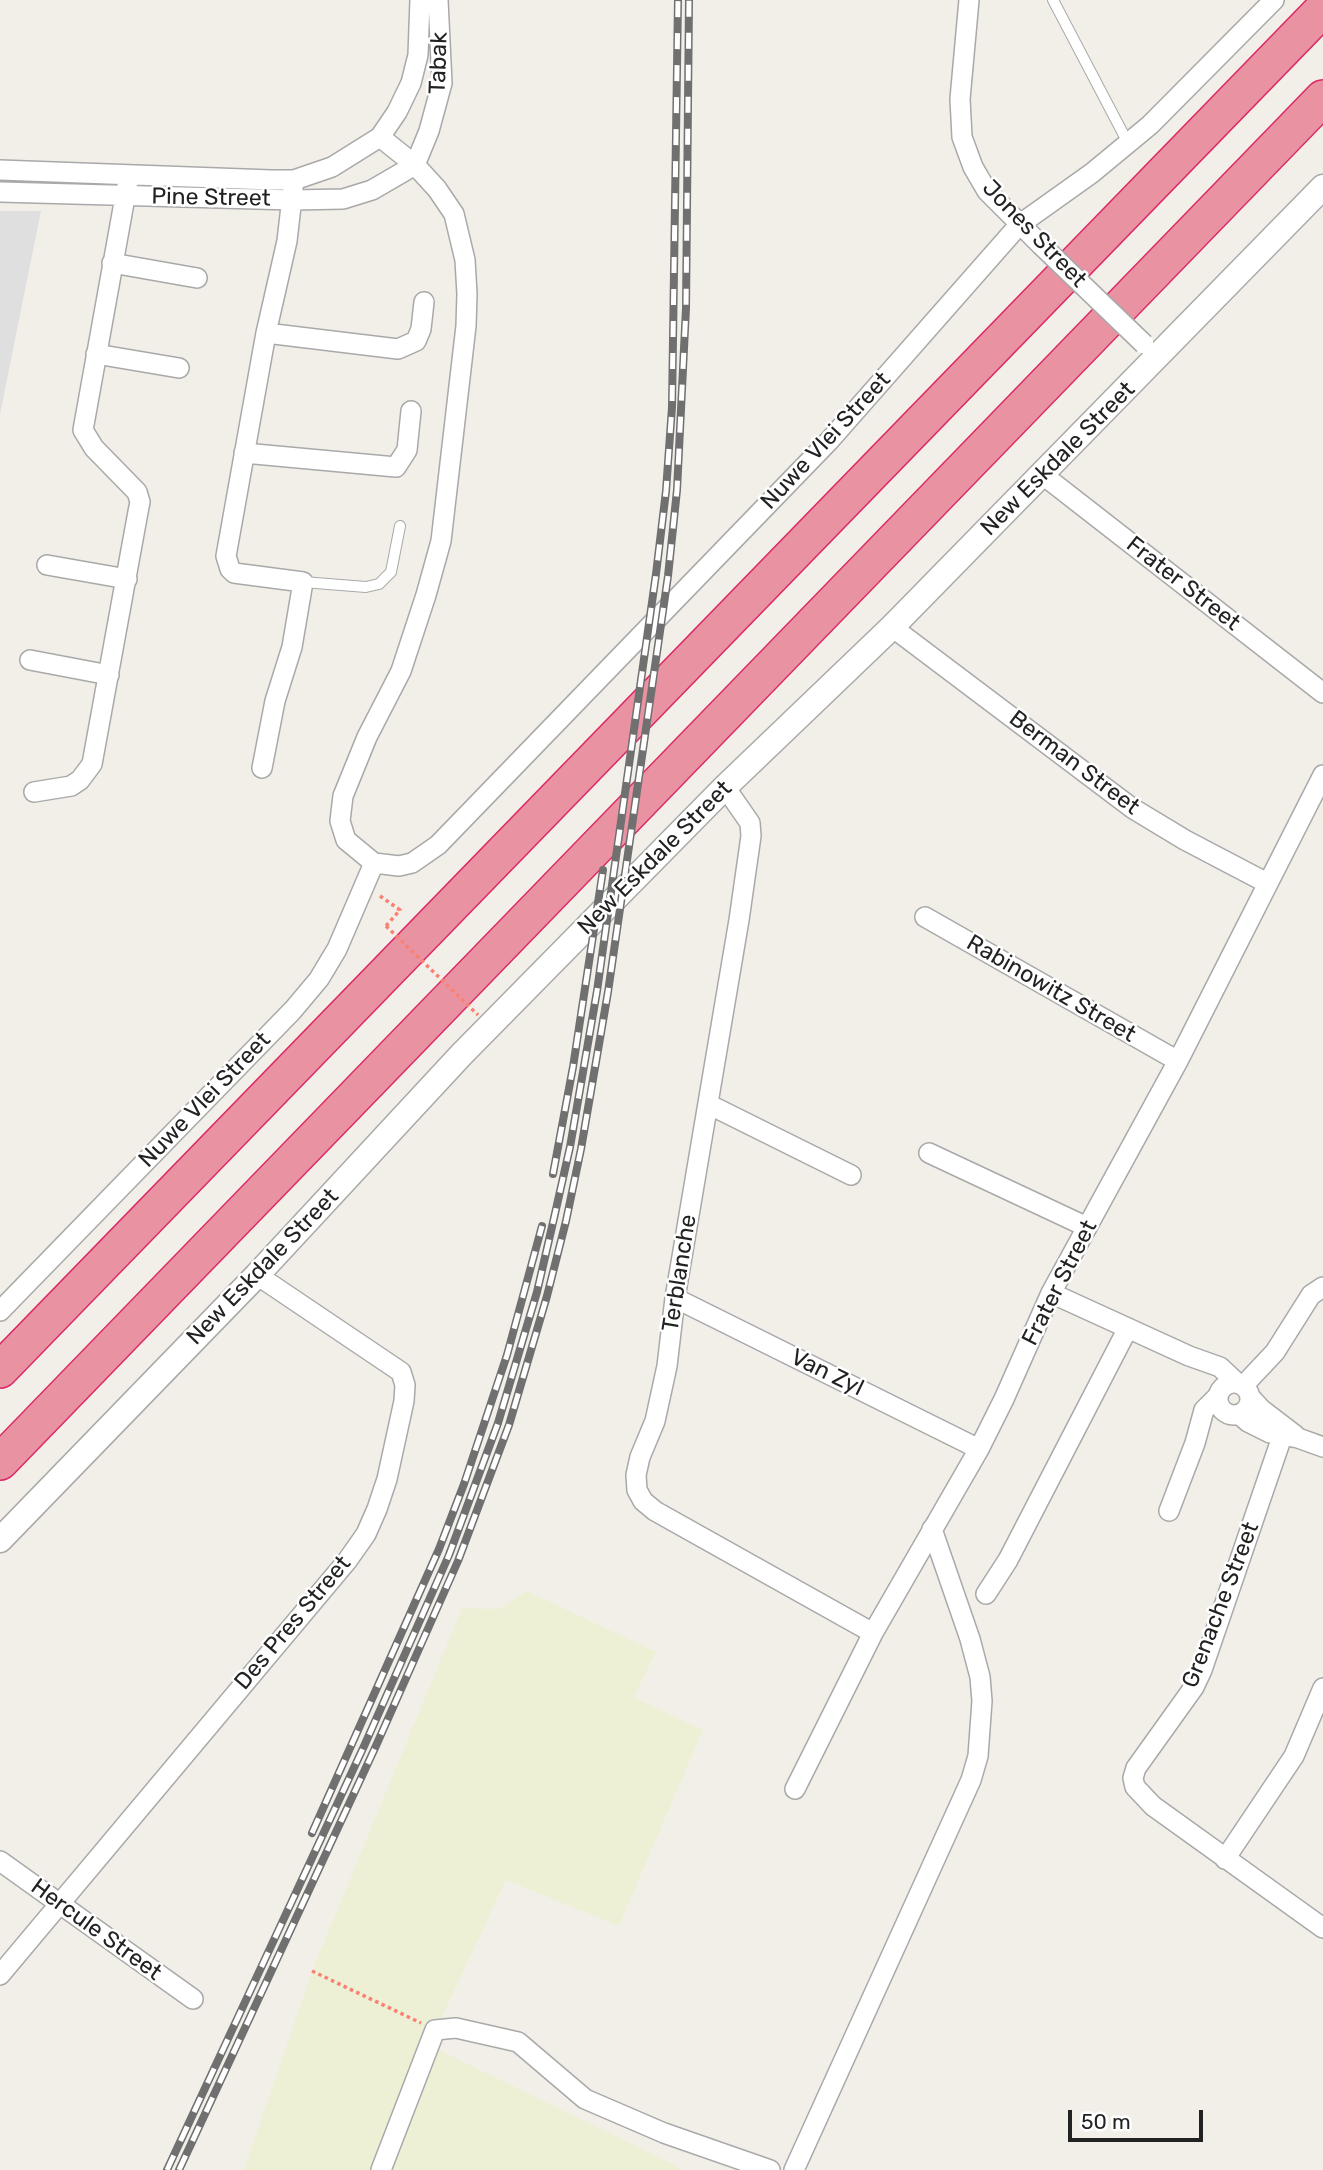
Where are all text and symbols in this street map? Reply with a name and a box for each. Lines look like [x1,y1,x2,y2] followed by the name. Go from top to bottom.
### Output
[424,31,454,95] street label: Tabak
[976,175,1092,293] street label: Jones Street
[151,183,271,213] street label: Pine Street
[755,367,897,515] street label: Nuwe Vlei Street
[975,376,1141,542] street label: New Eskdale Street
[1121,531,1245,637] street label: Frater Street
[1003,705,1145,821] street label: Berman Street
[572,775,738,941] street label: New Eskdale Street
[962,929,1140,1049] street label: Rabinowitz Street
[133,1026,277,1174] street label: Nuwe Vlei Street
[181,1183,345,1351] street label: New Eskdale Street
[657,1212,703,1334] street label: Terblanche
[1017,1216,1103,1350] street label: Frater Street
[786,1344,868,1402] street label: Van Zyl
[1177,1518,1265,1692] street label: Grenache Street
[229,1551,357,1695] street label: Des Pres Street
[25,1873,167,1987] street label: Hercule Street
[1071,2096,1206,2140] scale bar
[1081,2109,1131,2134] text: 50 m

